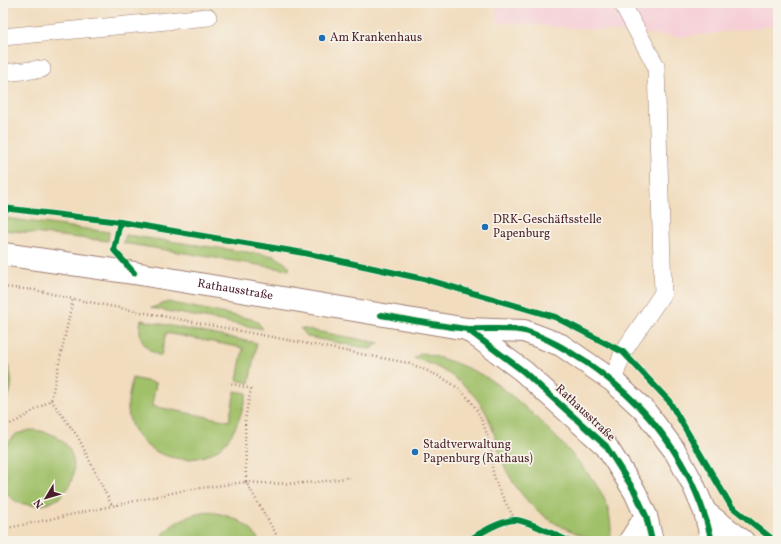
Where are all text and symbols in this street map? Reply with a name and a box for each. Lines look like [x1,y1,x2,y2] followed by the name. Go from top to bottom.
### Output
[330,30,422,46] place label: Am Krankenhaus
[317,33,327,43] marker: Am Krankenhaus
[493,212,602,242] place label: DRK-Geschäftsstelle Papenburg
[480,222,490,232] marker: DRK-Geschäftsstelle Papenburg
[196,276,275,304] street label: Rathausstraße
[552,381,619,445] street label: Rathausstraße
[423,437,533,467] place label: Stadtverwaltung Papenburg (Rathaus)
[410,447,420,457] marker: Stadtverwaltung Papenburg (Rathaus)
[26,478,66,518] north arrow
[31,495,48,511] text: N

